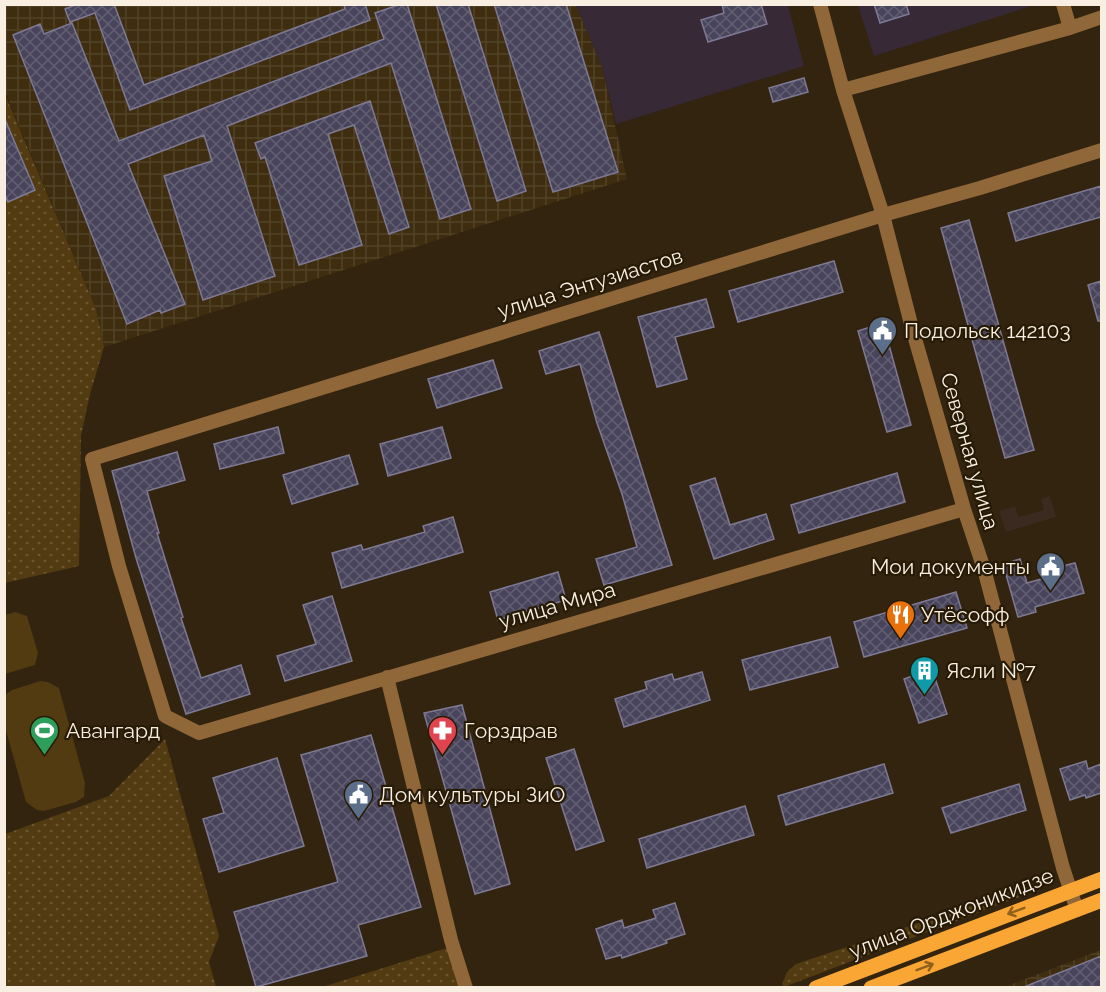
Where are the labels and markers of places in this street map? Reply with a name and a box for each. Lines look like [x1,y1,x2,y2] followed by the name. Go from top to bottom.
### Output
[867,314,899,356] public building icon: Подольск 142103
[904,318,1071,343] place label: Подольск 142103
[1035,550,1067,592] public building icon: Мои документы
[871,554,1030,579] place label: Мои документы
[884,598,916,640] restaurant icon: Утёсофф
[921,602,1010,627] place label: Утёсофф
[909,654,941,696] building icon: Ясли №7
[946,658,1037,683] place label: Ясли №7
[29,714,61,756] sports icon: Авангард
[427,714,459,756] pharmacy icon: Горздрав
[66,718,160,743] place label: Авангард
[464,718,558,743] place label: Горздрав
[342,778,374,820] public building icon: Дом культуры ЗиО
[379,782,565,807] place label: Дом культуры ЗиО

